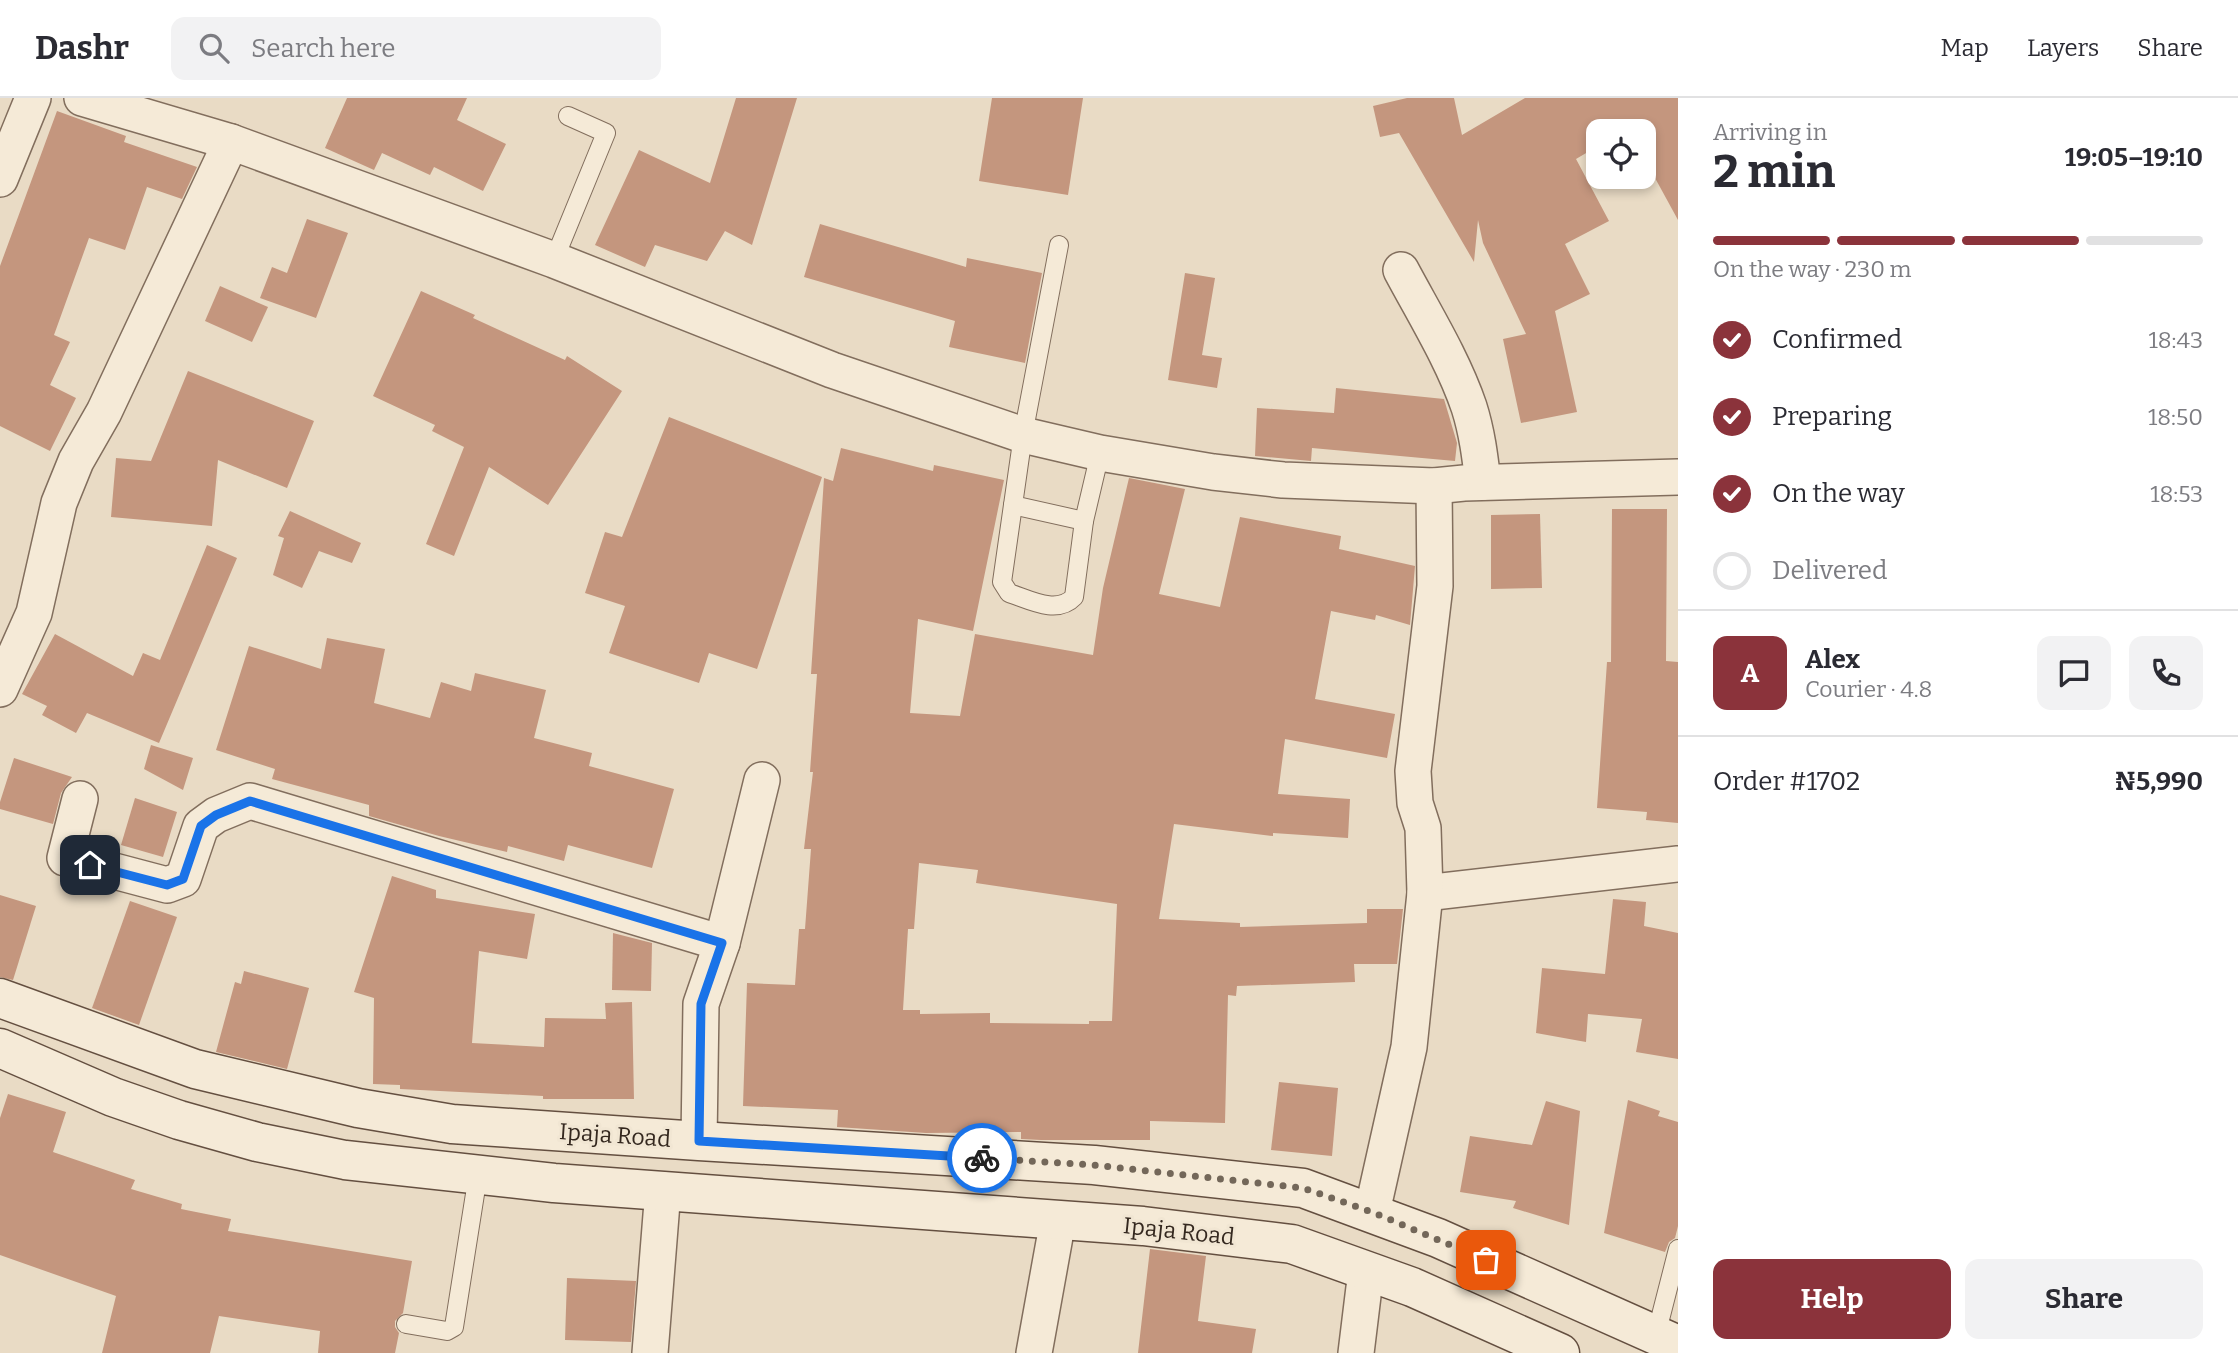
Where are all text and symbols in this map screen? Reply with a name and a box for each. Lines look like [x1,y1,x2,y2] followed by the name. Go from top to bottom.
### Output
[171,17,661,80] search box
[35,28,129,68] text: Dashr
[195,29,233,67] icon: search
[251,33,395,64] text: Search here
[1941,34,1989,62] text: Map
[2027,34,2099,62] text: Layers
[2137,34,2203,62] text: Share
[1713,118,1827,146] text: Arriving in
[1586,119,1656,189] map controls
[1586,119,1656,189] button: locate
[2065,142,2203,173] text: 19:05–19:10
[1713,144,1835,199] text: 2 min
[1713,255,1911,283] text: On the way · 230 m
[1713,321,1751,359] icon: check
[1772,324,1902,355] text: Confirmed
[2148,326,2203,354] text: 18:43
[1713,398,1751,436] icon: check
[1772,401,1892,432] text: Preparing
[2148,403,2203,431] text: 18:50
[1713,475,1751,513] icon: check
[1772,478,1905,509] text: On the way
[2150,480,2203,508] text: 18:53
[1772,555,1887,586] text: Delivered
[2037,636,2111,710] button: chat
[2129,636,2203,710] button: phone
[1805,644,1860,675] text: Alex
[1741,658,1759,689] text: A
[1805,675,1932,703] text: Courier · 4.8
[1713,766,1860,797] text: Order #1702
[2114,766,2203,797] text: ₦5,990
[60,835,120,895] pin
[71,846,109,884] icon: home
[558,1117,672,1153] street label: Ipaja Road
[947,1123,1017,1193] courier
[963,1139,1001,1177] icon: bike
[1122,1211,1236,1251] street label: Ipaja Road
[1456,1230,1516,1290] pin
[1467,1241,1505,1279] icon: bag
[1713,1259,1951,1339] button: Help
[1965,1259,2203,1339] button: Share

